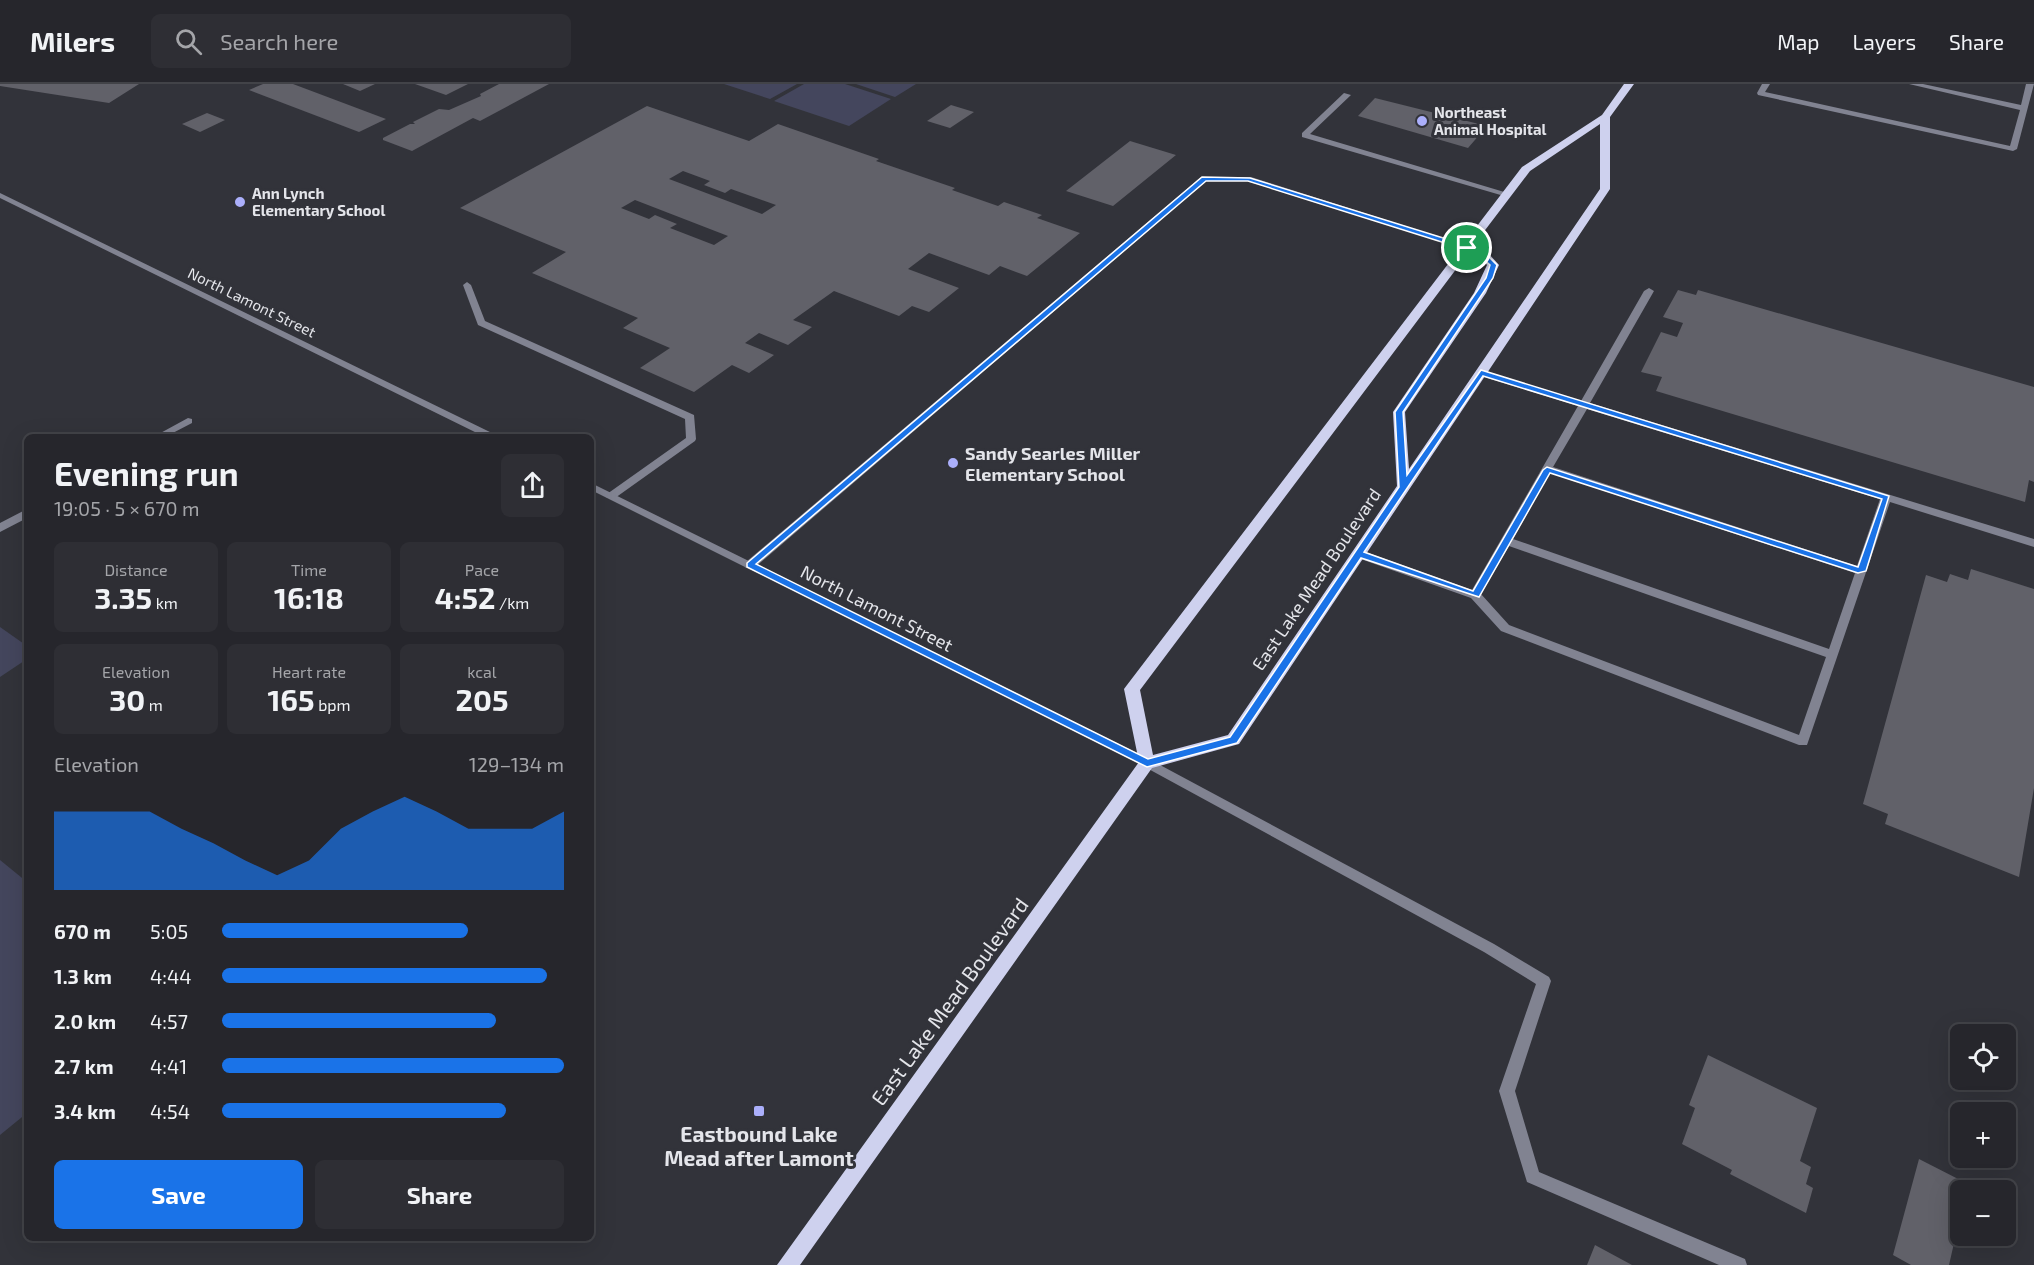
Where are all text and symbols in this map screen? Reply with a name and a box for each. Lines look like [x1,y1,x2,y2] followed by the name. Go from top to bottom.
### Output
[151,14,571,68] search box
[30,24,115,58] text: Milers
[172,25,205,58] icon: search
[220,28,338,54] text: Search here
[1777,29,1819,54] text: Map
[1852,29,1916,54] text: Layers
[1949,29,2004,54] text: Share
[1434,103,1547,138] place label: Northeast Animal Hospital
[1415,114,1429,128] marker: Northeast Animal Hospital
[252,184,385,220] place label: Ann Lynch Elementary School
[233,195,247,209] marker: Ann Lynch Elementary School
[1441,222,1492,273] pin
[1450,231,1483,264] icon: arrive
[185,263,319,341] street label: North Lamont Street
[965,442,1141,485] place label: Sandy Searles Miller Elementary School
[54,453,239,493] text: Evening run
[501,454,564,517] button: share
[946,456,960,470] marker: Sandy Searles Miller Elementary School
[1247,484,1385,674] street label: East Lake Mead Boulevard
[54,496,200,520] text: 19:05 · 5 × 670 m
[104,560,168,579] text: Distance
[291,560,327,579] text: Time
[465,560,499,579] text: Pace
[797,560,957,656] street label: North Lamont Street
[94,579,152,615] text: 3.35
[274,579,344,615] text: 16:18
[435,579,495,615] text: 4:52
[152,593,178,612] text: km
[495,593,529,612] text: /km
[102,662,170,681] text: Elevation
[272,662,346,681] text: Heart rate
[467,662,497,681] text: kcal
[109,681,145,717] text: 30
[267,681,315,717] text: 165
[456,681,508,717] text: 205
[145,695,163,714] text: m
[315,695,351,714] text: bpm
[54,752,139,776] text: Elevation
[469,752,564,776] text: 129–134 m
[865,892,1033,1110] street label: East Lake Mead Boulevard
[54,919,111,943] text: 670 m
[150,919,188,943] text: 5:05
[54,964,112,988] text: 1.3 km
[150,964,192,988] text: 4:44
[54,1009,116,1033] text: 2.0 km
[150,1009,188,1033] text: 4:57
[1950,1024,2016,1246] map controls
[1950,1024,2016,1090] button: locate
[54,1054,114,1078] text: 2.7 km
[150,1054,187,1078] text: 4:41
[54,1099,116,1123] text: 3.4 km
[150,1099,190,1123] text: 4:54
[1950,1102,2016,1168] button: +
[752,1104,766,1118] marker: Eastbound Lake Mead after Lamont
[664,1121,854,1170] place label: Eastbound Lake Mead after Lamont
[54,1160,303,1229] button: Save
[315,1160,564,1229] button: Share
[1950,1180,2016,1246] button: −

